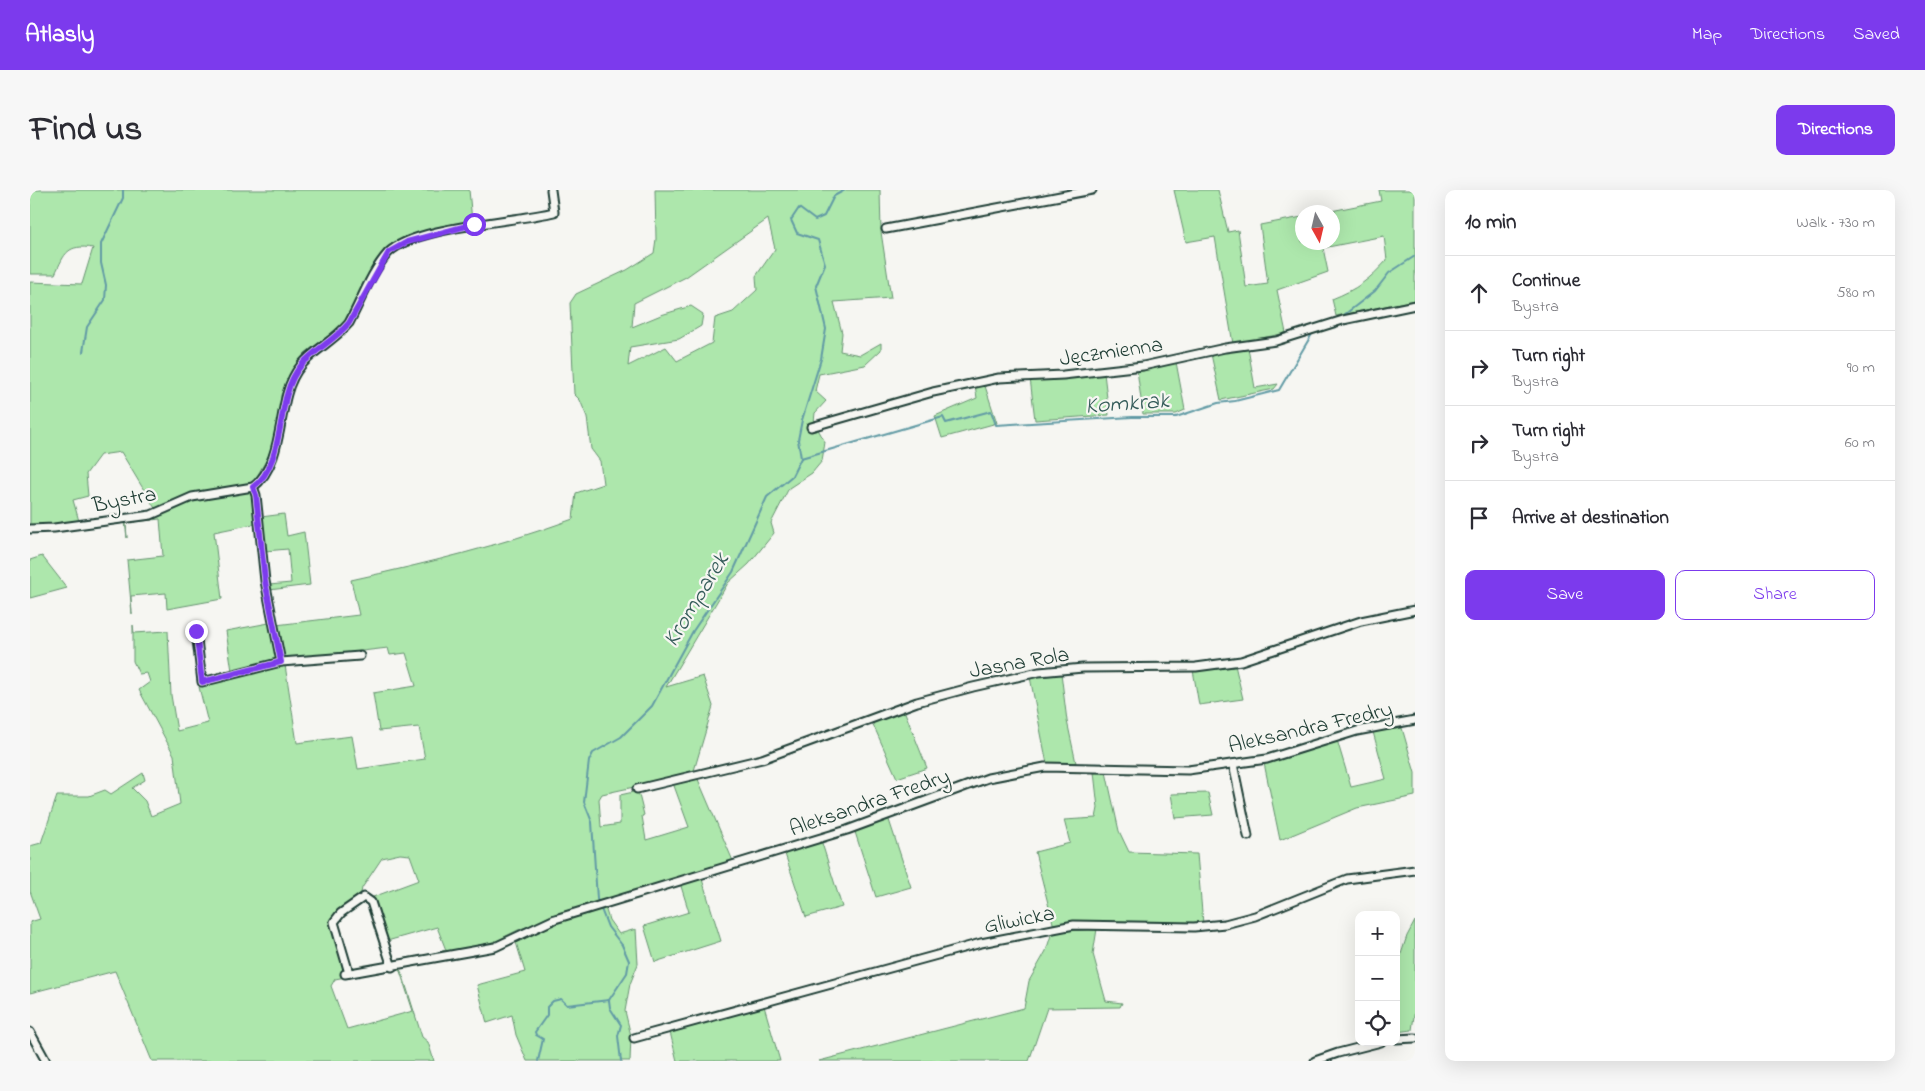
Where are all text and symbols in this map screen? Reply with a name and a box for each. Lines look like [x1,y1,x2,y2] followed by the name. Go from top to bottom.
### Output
[25,18,94,53] text: Atlasly
[1692,22,1722,48] text: Map
[1750,22,1825,48] text: Directions
[1853,22,1900,48] text: Saved
[30,105,142,156] text: Find us
[1776,105,1895,155] button: Directions
[1295,205,1340,250] north arrow
[1465,208,1516,238] text: 10 min
[1796,211,1875,235] text: Walk · 730 m
[463,213,486,236] route start
[1512,268,1580,295] text: Continue
[1465,279,1493,307] icon: ahead
[1837,281,1875,305] text: 580 m
[1512,295,1559,319] text: Bystra
[1058,330,1165,376] street label: Jęczmienna
[1512,343,1585,370] text: Turn right
[1465,354,1493,382] icon: right
[1847,356,1875,380] text: 90 m
[1512,370,1559,394] text: Bystra
[1084,384,1172,425] water label: Komkrak
[1512,418,1585,445] text: Turn right
[1465,429,1493,457] icon: right
[1845,431,1875,455] text: 60 m
[1512,445,1559,469] text: Bystra
[89,479,159,524] street label: Bystra
[1465,504,1493,532] icon: arrive
[1512,505,1669,532] text: Arrive at destination
[655,545,740,654] water label: Kromparek
[1465,570,1665,620] button: Save
[1675,570,1875,620] button: Share
[185,620,208,643] route end
[967,639,1072,688] street label: Jasna Rola
[1225,694,1396,764] street label: Aleksandra Fredry
[785,761,955,847] street label: Aleksandra Fredry
[982,898,1058,943] street label: Gliwicka
[1355,911,1400,1046] map controls
[1355,911,1400,956] button: +
[1355,956,1400,1001] button: −
[1355,1001,1400,1046] button: locate

